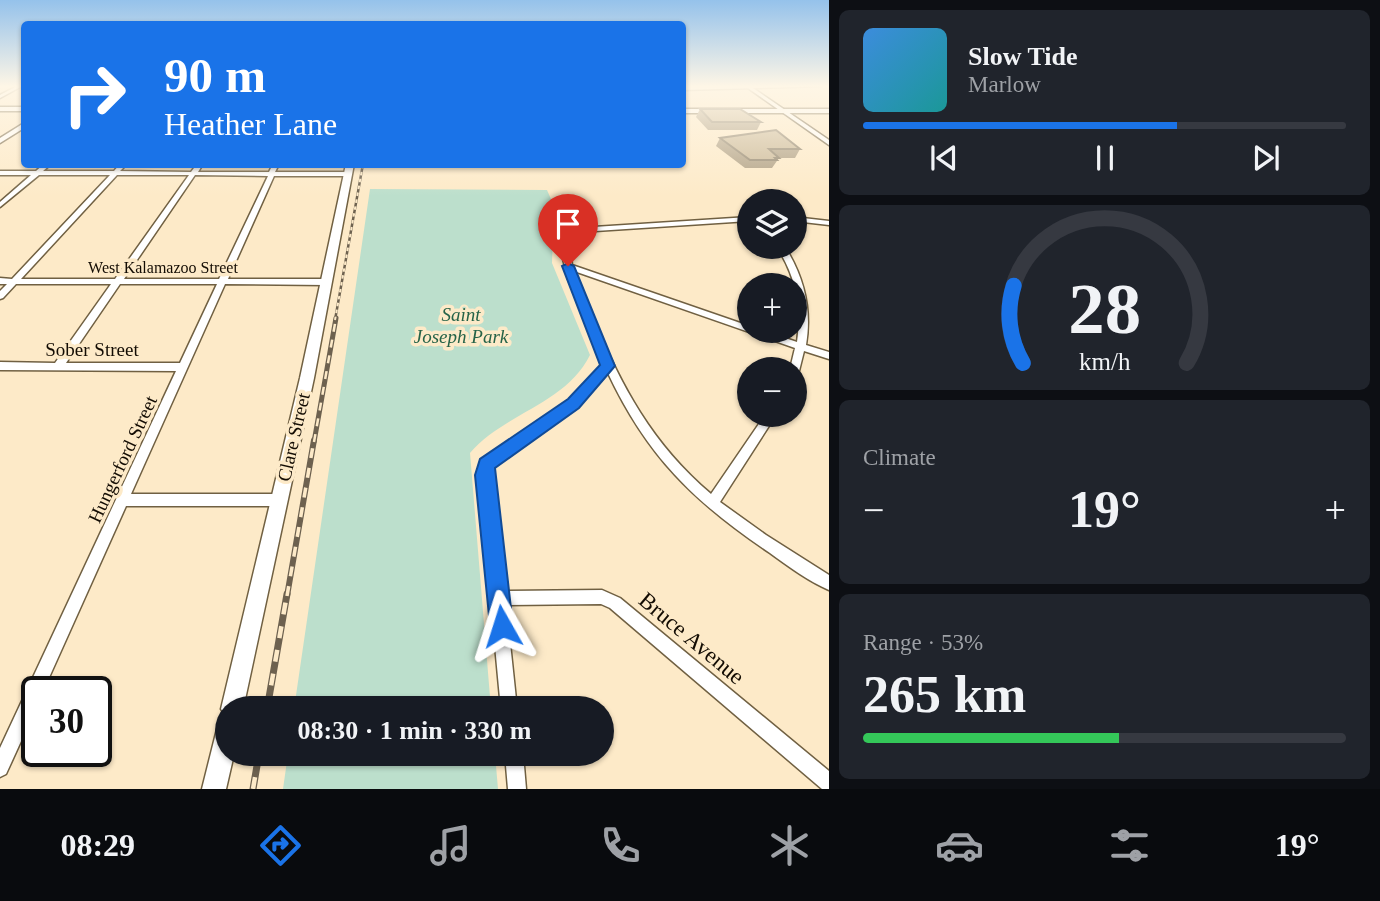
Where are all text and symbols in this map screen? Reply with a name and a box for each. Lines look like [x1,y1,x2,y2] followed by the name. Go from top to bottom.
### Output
[968,42,1078,71] text: Slow Tide
[164,48,266,103] text: 90 m
[49,49,140,140] icon: right
[968,72,1041,97] text: Marlow
[164,106,337,142] text: Heather Lane
[925,139,963,177] icon: previous
[1086,139,1124,177] icon: pause
[1247,139,1285,177] icon: next
[737,189,807,427] map controls
[737,189,807,259] button: layers
[538,194,598,266] pin
[549,205,587,243] icon: arrive
[88,259,238,276] street label: West Kalamazoo Street
[1068,269,1141,350] text: 28
[737,273,807,343] button: +
[414,304,509,347] park label: Saint Joseph Park
[45,339,139,360] street label: Sober Street
[1079,348,1131,375] text: km/h
[737,357,807,427] button: −
[273,390,314,483] street label: Clare Street
[84,392,161,526] street label: Hungerford Street
[863,445,936,470] text: Climate
[1068,481,1141,538] text: 19°
[863,489,884,531] text: −
[1325,489,1346,531] text: +
[634,587,749,689] street label: Bruce Avenue
[465,589,539,663] position arrow
[863,630,983,655] text: Range · 53%
[863,666,1026,723] text: 265 km
[21,676,112,767] speed limit sign: 30
[298,716,532,745] text: 08:30 · 1 min · 330 m
[256,821,305,870] icon: directions
[426,821,475,870] icon: music
[596,821,645,870] icon: phone
[765,821,814,870] icon: climate
[935,821,984,870] icon: car
[1105,821,1154,870] icon: filters
[60,827,135,863] text: 08:29
[1275,827,1320,863] text: 19°

